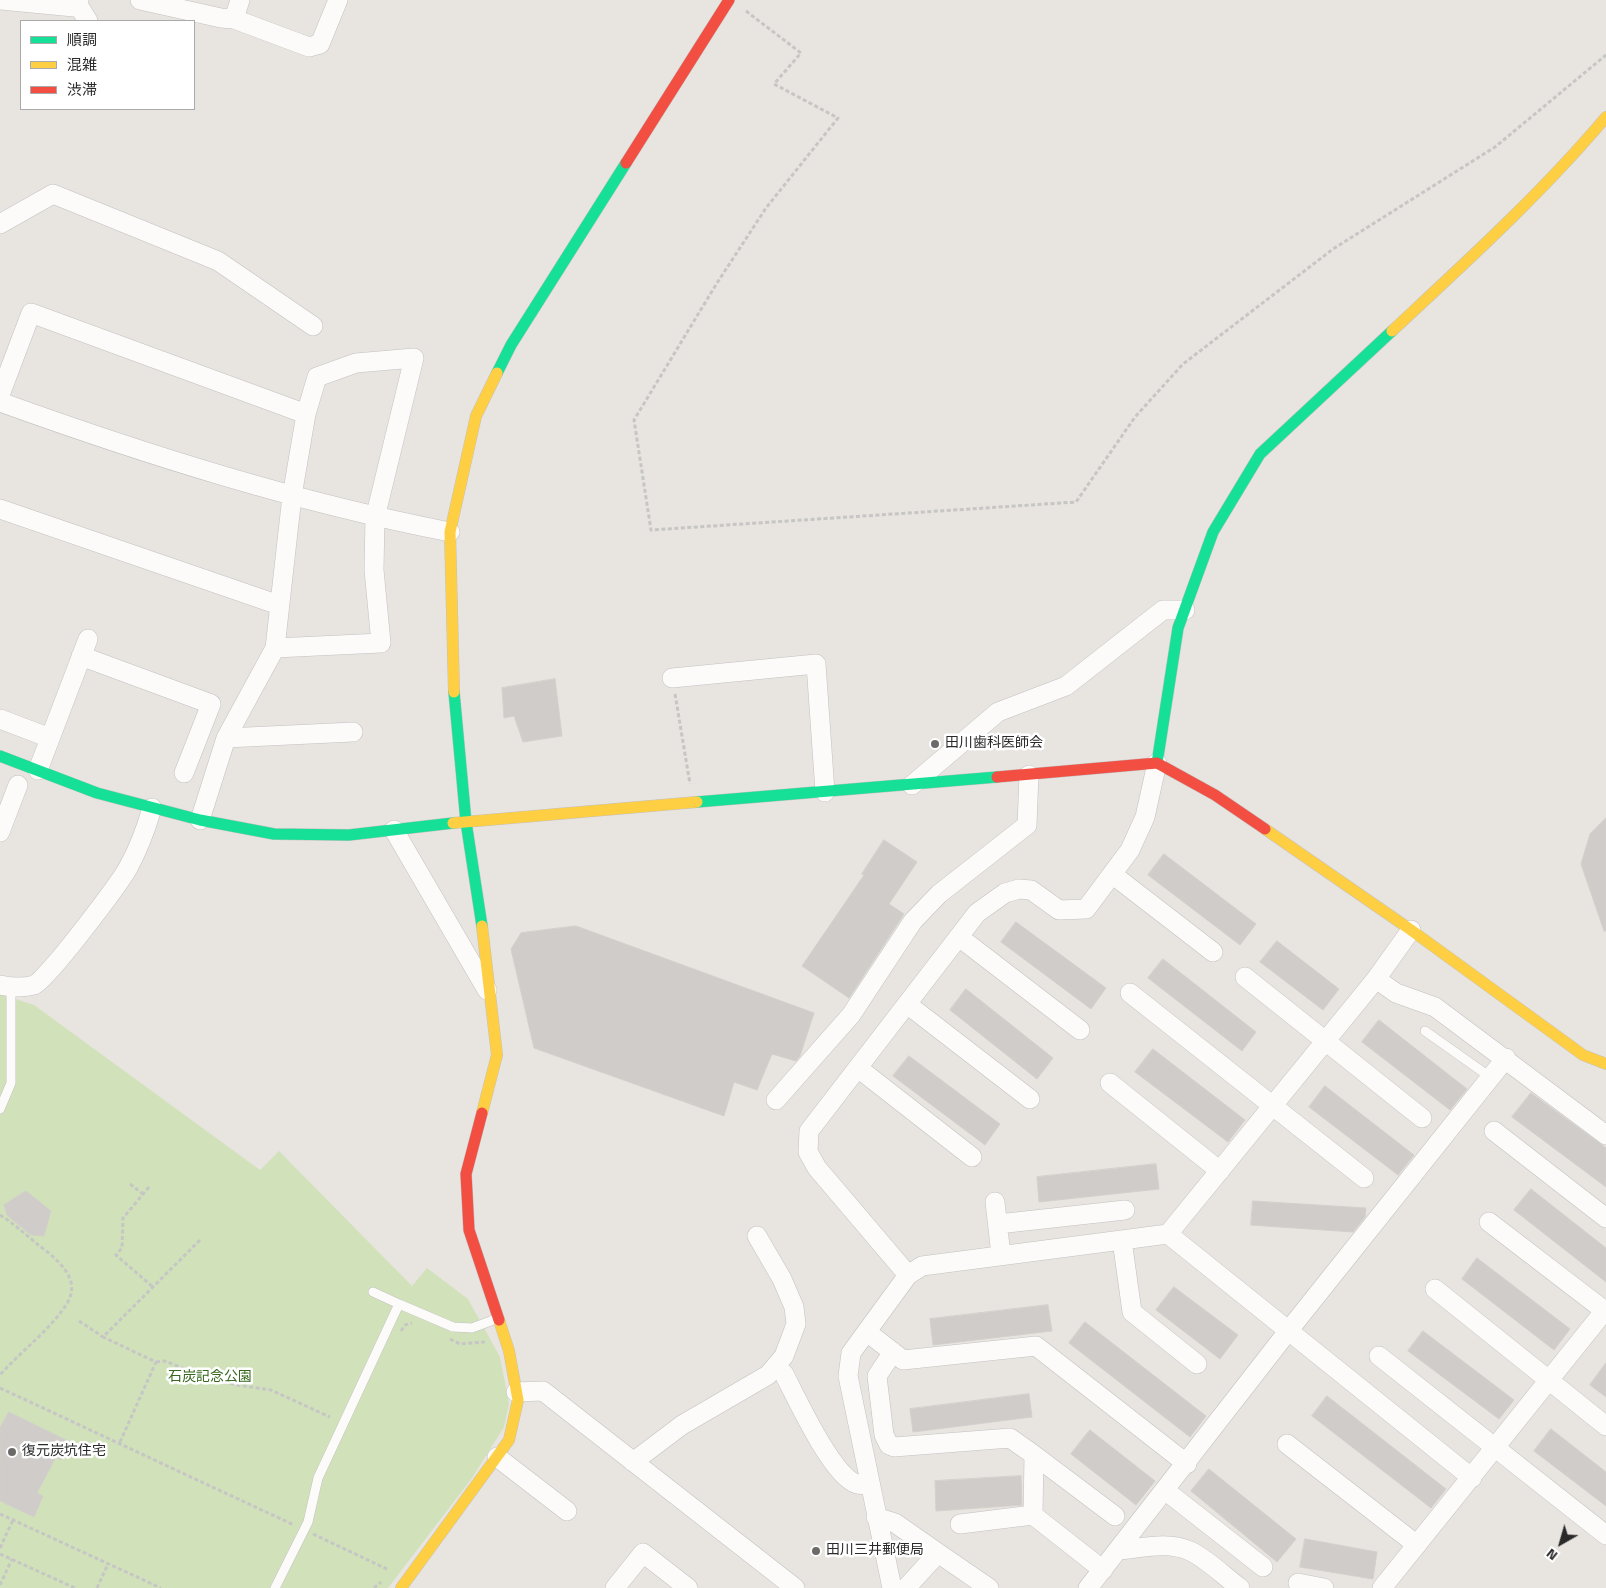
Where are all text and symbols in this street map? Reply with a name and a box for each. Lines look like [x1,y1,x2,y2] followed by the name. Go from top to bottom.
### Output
[20,20,195,110] legend
[67,28,97,51] text: 順調
[67,53,97,76] text: 混雑
[67,78,97,101] text: 渋滞
[945,736,1043,752] place label: 田川歯科医師会
[929,738,941,750] marker: 田川歯科医師会
[168,1370,252,1386] park label: 石炭記念公園
[22,1444,106,1460] place label: 復元炭坑住宅
[6,1446,18,1458] marker: 復元炭坑住宅
[1536,1518,1586,1568] north arrow
[826,1543,924,1559] place label: 田川三井郵便局
[1541,1544,1562,1566] text: N
[810,1545,822,1557] marker: 田川三井郵便局

